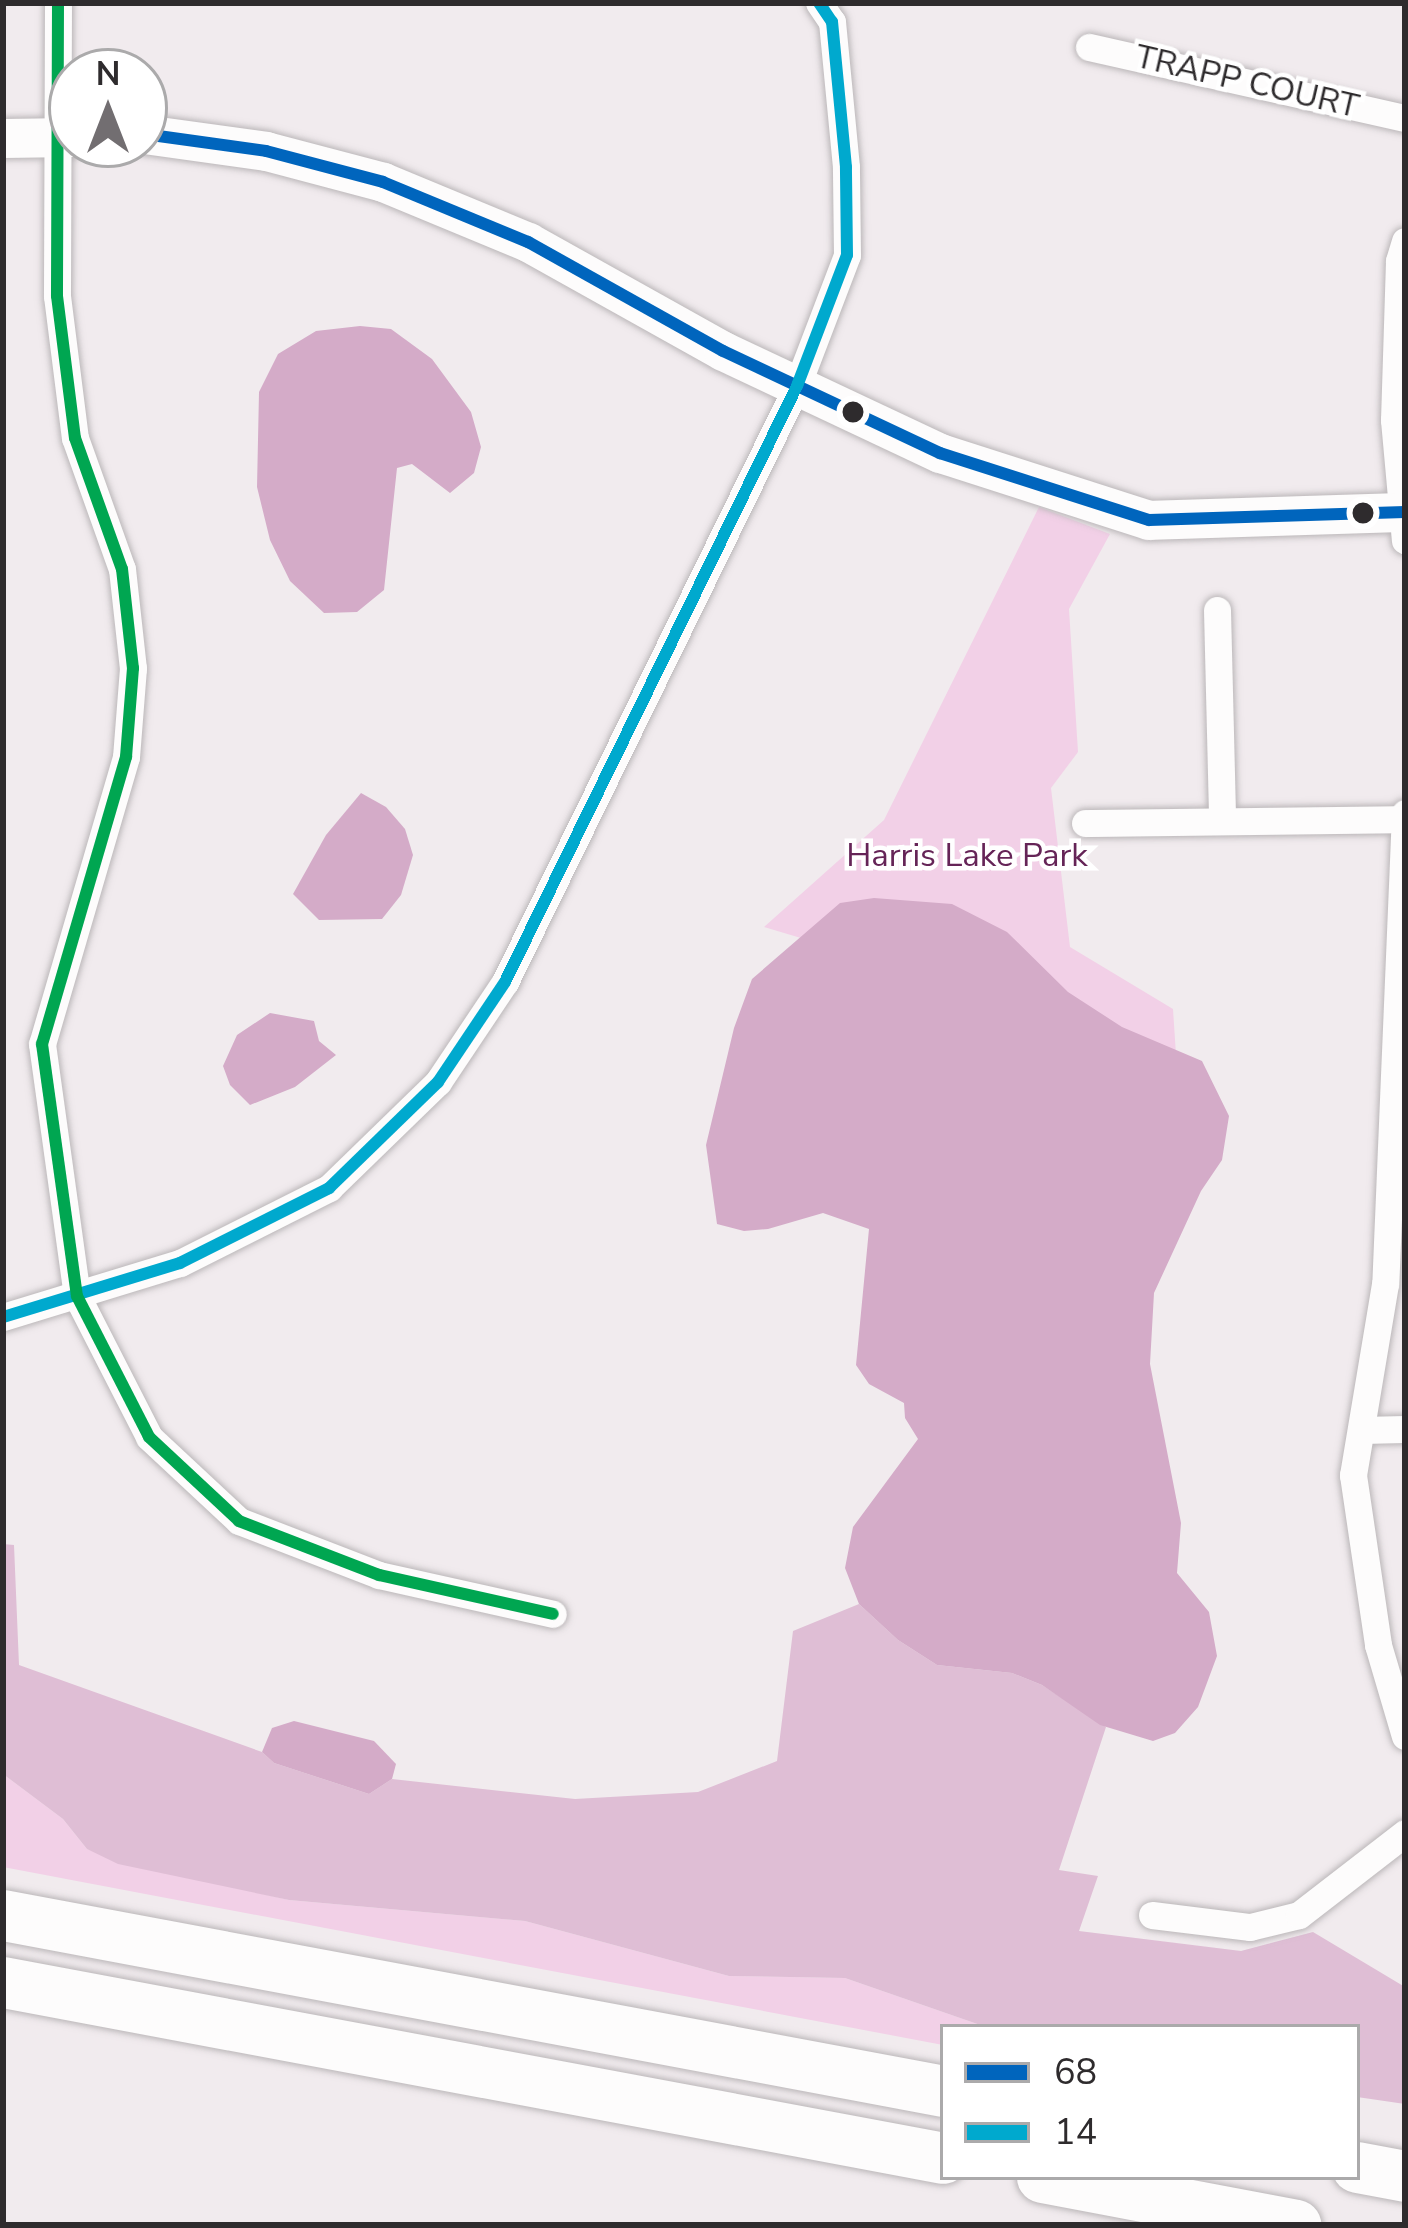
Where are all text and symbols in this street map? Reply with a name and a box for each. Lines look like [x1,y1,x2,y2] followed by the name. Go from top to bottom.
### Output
[1131,37,1363,127] street label: TRAPP COURT
[48,48,168,168] north arrow
[96,52,120,97] text: N
[842,401,864,423] unlabelled marker
[1352,502,1374,524] unlabelled marker
[846,836,1088,876] park label: Harris Lake Park
[940,2024,1360,2180] legend
[1054,2048,1097,2097] text: 68
[1054,2108,1097,2157] text: 14

